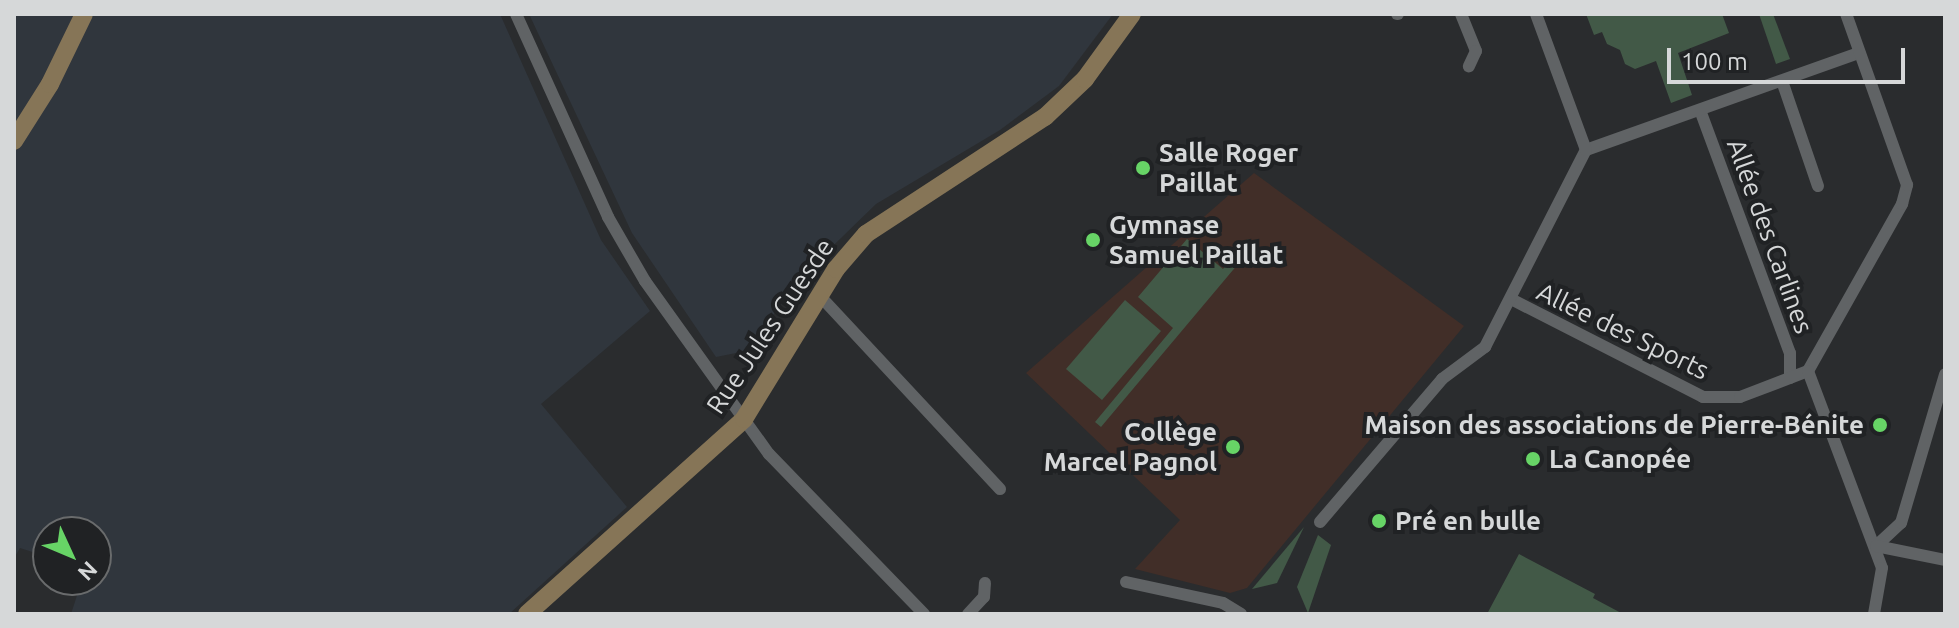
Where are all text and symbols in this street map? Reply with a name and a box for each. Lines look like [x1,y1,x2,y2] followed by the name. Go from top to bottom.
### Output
[1671,32,1909,82] scale bar
[1681,48,1748,75] text: 100 m
[1720,134,1820,338] street label: Allée des Carlines
[1159,137,1298,198] place label: Salle Roger Paillat
[1134,159,1152,177] marker: Salle Roger Paillat
[1109,209,1284,270] place label: Gymnase Samuel Paillat
[1084,231,1102,249] marker: Gymnase Samuel Paillat
[700,232,840,420] street label: Rue Jules Guesde
[1532,276,1714,386] street label: Allée des Sports
[1365,409,1864,441] place label: Maison des associations de Pierre-Bénite
[1044,416,1217,478] place label: Collège Marcel Pagnol
[1871,416,1889,434] marker: Maison des associations de Pierre-Bénite
[1224,438,1242,456] marker: Collège Marcel Pagnol
[1549,443,1691,475] place label: La Canopée
[1524,450,1542,468] marker: La Canopée
[1395,505,1541,537] place label: Pré en bulle
[1370,512,1388,530] marker: Pré en bulle
[32,516,112,596] north arrow
[73,557,103,586] text: N

